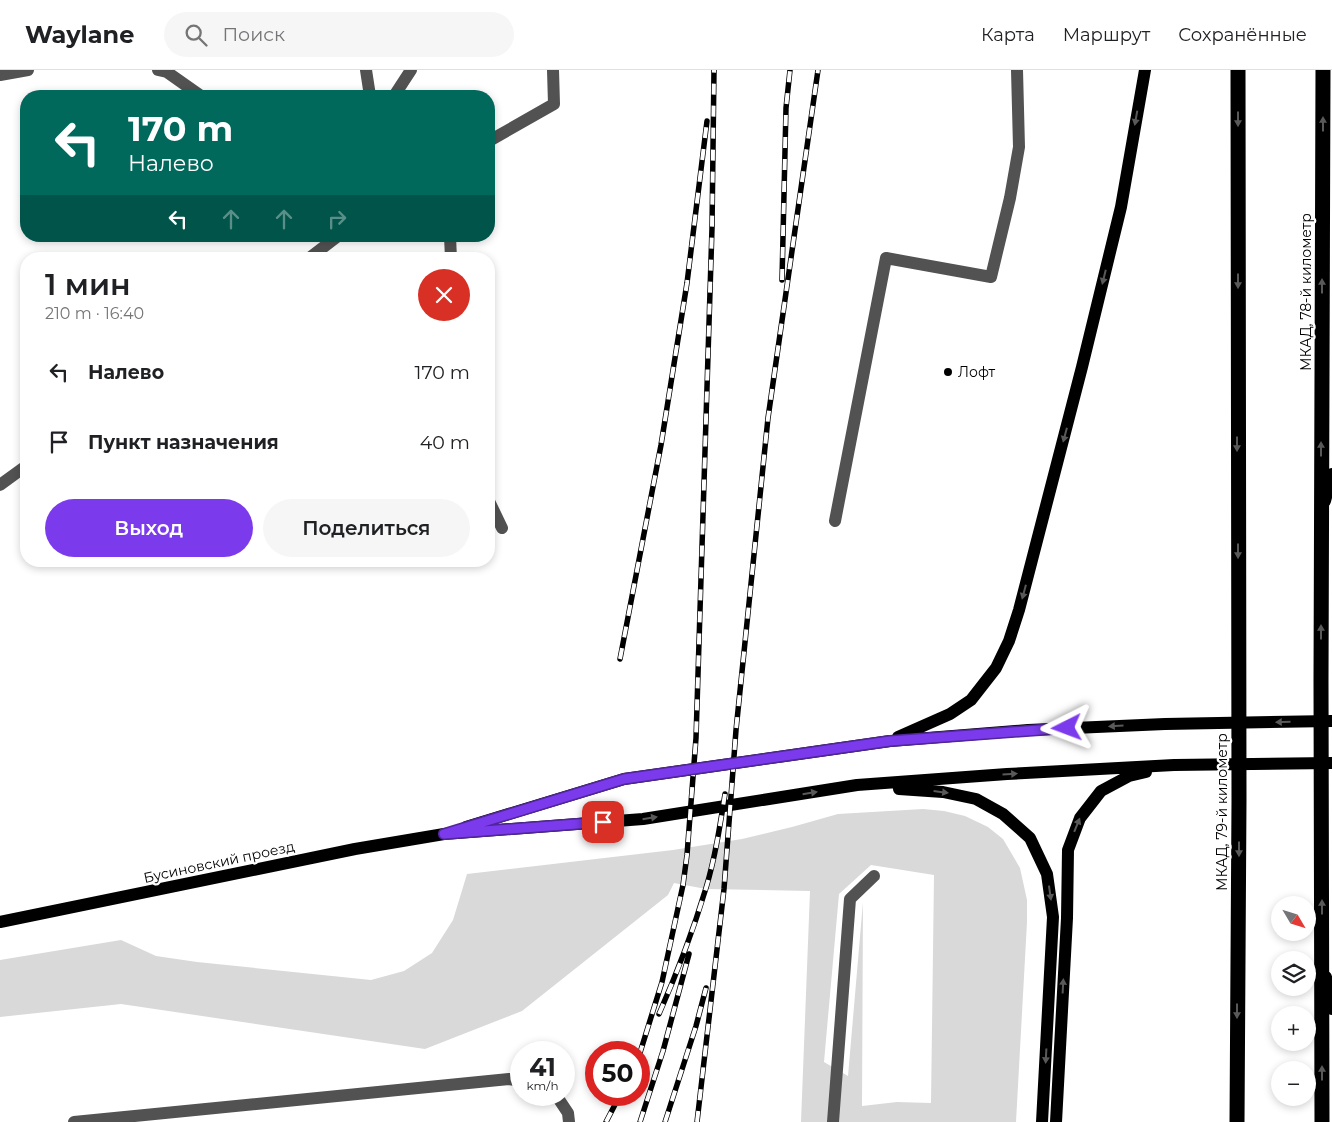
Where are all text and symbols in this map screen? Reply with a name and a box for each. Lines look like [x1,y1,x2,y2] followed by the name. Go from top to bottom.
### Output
[164,12,514,57] search box
[25,20,134,49] text: Waylane
[182,21,210,49] icon: search
[222,23,285,46] text: Поиск
[981,24,1035,46] text: Карта
[1063,24,1150,46] text: Маршрут
[1178,24,1307,46] text: Сохранённые
[128,107,233,150] text: 170 m
[45,110,110,175] icon: left
[1132,110,1140,126] one-way arrow
[1234,111,1242,127] one-way arrow
[1319,116,1327,132] one-way arrow
[128,150,214,177] text: Налево
[164,205,192,233] icon: left
[217,205,245,233] icon: ahead
[270,205,298,233] icon: ahead
[323,205,351,233] icon: right
[1297,213,1315,371] street label: МКАД, 78-й километр
[45,266,131,303] text: 1 мин
[418,269,470,321] button: close
[1100,270,1108,285] one-way arrow
[1234,273,1242,289] one-way arrow
[1318,278,1326,294] one-way arrow
[45,304,144,323] text: 210 m · 16:40
[45,358,73,386] icon: left
[88,361,164,384] text: Налево
[415,361,470,384] text: 170 m
[958,363,996,381] place label: Лофт
[942,366,954,378] marker: Лофт
[1060,427,1068,442] one-way arrow
[45,428,73,456] icon: arrive
[88,431,279,454] text: Пункт назначения
[420,431,470,454] text: 40 m
[1233,436,1241,452] one-way arrow
[1317,441,1325,457] one-way arrow
[45,499,253,557] button: Выход
[263,499,470,557] button: Поделиться
[1234,544,1242,560] one-way arrow
[1020,585,1028,600] one-way arrow
[1317,623,1325,639] one-way arrow
[1040,701,1092,753] position arrow
[1275,718,1291,726] one-way arrow
[1108,722,1124,730] one-way arrow
[1213,733,1231,891] street label: МКАД, 79-й километр
[1003,769,1019,777] one-way arrow
[803,788,819,796] one-way arrow
[933,788,949,796] one-way arrow
[582,801,624,843] pin
[589,808,617,836] icon: arrive
[642,814,658,822] one-way arrow
[1074,818,1082,833] one-way arrow
[142,837,296,887] street label: Бусиновский проезд
[1235,841,1243,857] one-way arrow
[1046,886,1054,902] one-way arrow
[1271,896,1316,941] north arrow
[1271,896,1316,1106] map controls
[1318,899,1326,915] one-way arrow
[1271,951,1316,996] button: layers
[1060,978,1068,994] one-way arrow
[1233,1003,1241,1019] one-way arrow
[1271,1006,1316,1051] button: +
[585,1041,650,1106] speed limit sign: 50
[1041,1048,1049,1064] one-way arrow
[529,1052,556,1082] text: 41
[1271,1061,1316,1106] button: −
[1318,1065,1326,1081] one-way arrow
[526,1078,559,1093] text: km/h

